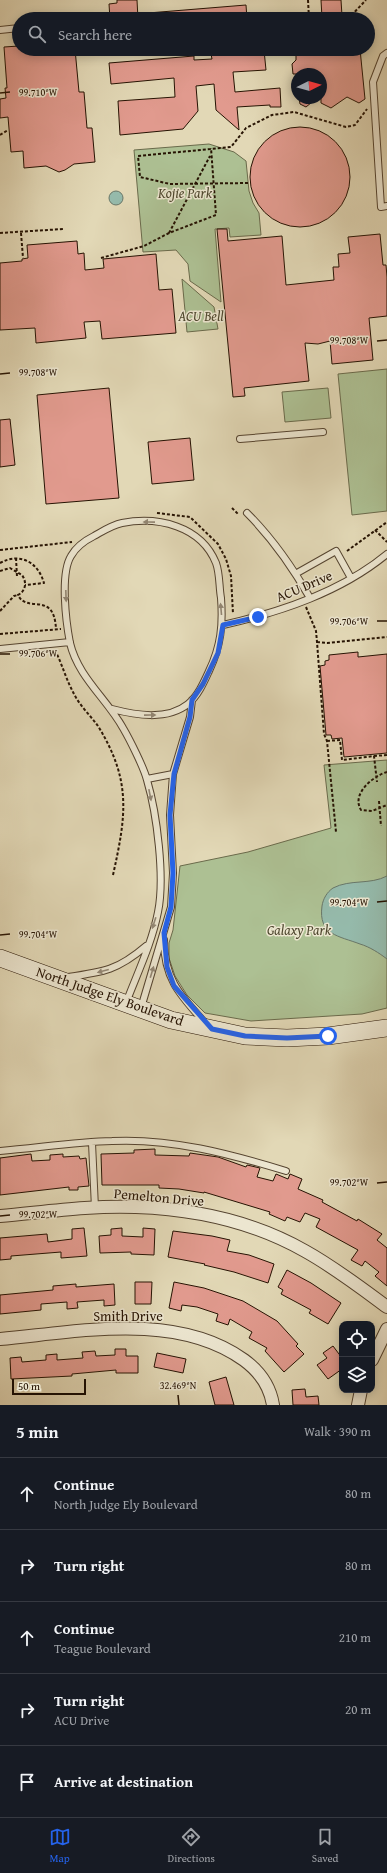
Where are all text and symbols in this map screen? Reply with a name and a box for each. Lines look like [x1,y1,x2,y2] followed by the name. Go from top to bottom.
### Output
[12,12,375,56] search box
[26,23,48,45] icon: search
[58,24,132,45] text: Search here
[291,68,327,104] north arrow
[19,85,58,100] text: 99.710°W
[157,183,213,203] park label: Kojie Park
[177,306,224,326] park label: ACU Bell
[330,333,369,348] text: 99.708°W
[19,365,58,380] text: 99.708°W
[142,519,155,525] one-way arrow
[273,565,336,607] street label: ACU Drive
[63,590,69,603] one-way arrow
[218,603,225,615] one-way arrow
[249,608,267,626] route end
[330,614,369,629] text: 99.706°W
[19,646,58,661] text: 99.706°W
[144,712,157,718] one-way arrow
[147,789,153,801] one-way arrow
[330,895,369,910] text: 99.704°W
[151,918,157,930] one-way arrow
[267,920,332,940] park label: Galaxy Park
[19,927,58,942] text: 99.704°W
[34,961,187,1031] street label: North Judge Ely Boulevard
[149,966,155,978] one-way arrow
[96,969,109,975] one-way arrow
[319,1027,337,1045] route start
[330,1175,369,1190] text: 99.702°W
[113,1183,205,1211] street label: Pemelton Drive
[19,1207,58,1222] text: 99.702°W
[93,1306,163,1326] street label: Smith Drive
[339,1321,375,1393] map controls
[339,1321,375,1357] button: locate
[339,1357,375,1393] button: layers
[12,1377,86,1396] scale bar
[18,1378,40,1394] text: 50 m
[160,1378,197,1393] text: 32.469°N
[16,1419,58,1444] text: 5 min
[304,1422,371,1441] text: Walk · 390 m
[54,1474,115,1495] text: Continue
[16,1483,38,1505] icon: ahead
[345,1484,371,1503] text: 80 m
[54,1495,198,1514] text: North Judge Ely Boulevard
[16,1555,38,1577] icon: right
[54,1555,125,1576] text: Turn right
[345,1556,371,1575] text: 80 m
[54,1618,115,1639] text: Continue
[16,1627,38,1649] icon: ahead
[339,1628,371,1647] text: 210 m
[54,1639,151,1658] text: Teague Boulevard
[54,1690,125,1711] text: Turn right
[16,1699,38,1721] icon: right
[345,1700,371,1719] text: 20 m
[54,1711,109,1730] text: ACU Drive
[16,1771,38,1793] icon: arrive
[54,1771,193,1792] text: Arrive at destination
[49,1826,71,1866] tab: Map
[168,1826,215,1866] tab: Directions
[312,1826,338,1866] tab: Saved

